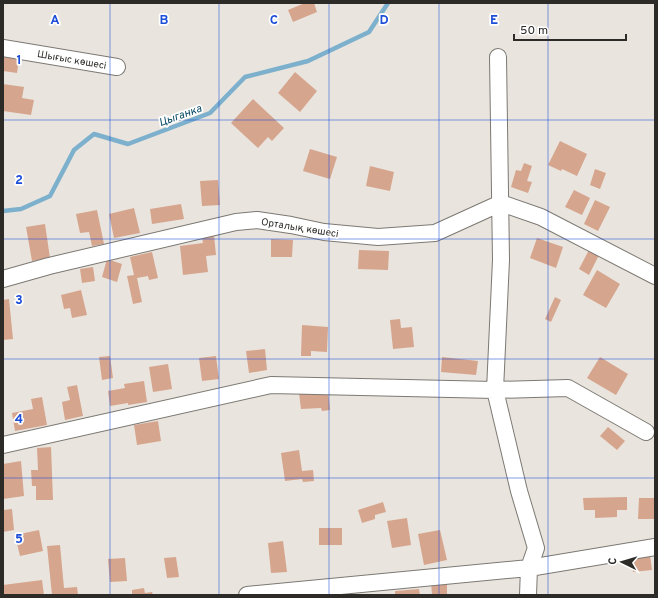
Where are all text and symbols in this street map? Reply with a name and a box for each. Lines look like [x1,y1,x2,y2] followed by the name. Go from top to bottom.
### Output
[50,13,60,29] text: A
[160,13,169,29] text: B
[270,13,278,29] text: C
[379,13,389,29] text: D
[490,13,498,29] text: E
[514,16,626,42] scale bar
[520,23,548,39] text: 50 m
[36,48,107,73] street label: Шығыс көшесі
[16,53,22,69] text: 1
[157,102,204,130] water label: Цыганка
[15,173,23,189] text: 2
[260,216,339,241] street label: Орталық көшесі
[15,293,23,309] text: 3
[15,412,23,428] text: 4
[15,532,23,548] text: 5
[602,542,642,582] north arrow
[606,557,620,565] text: С

